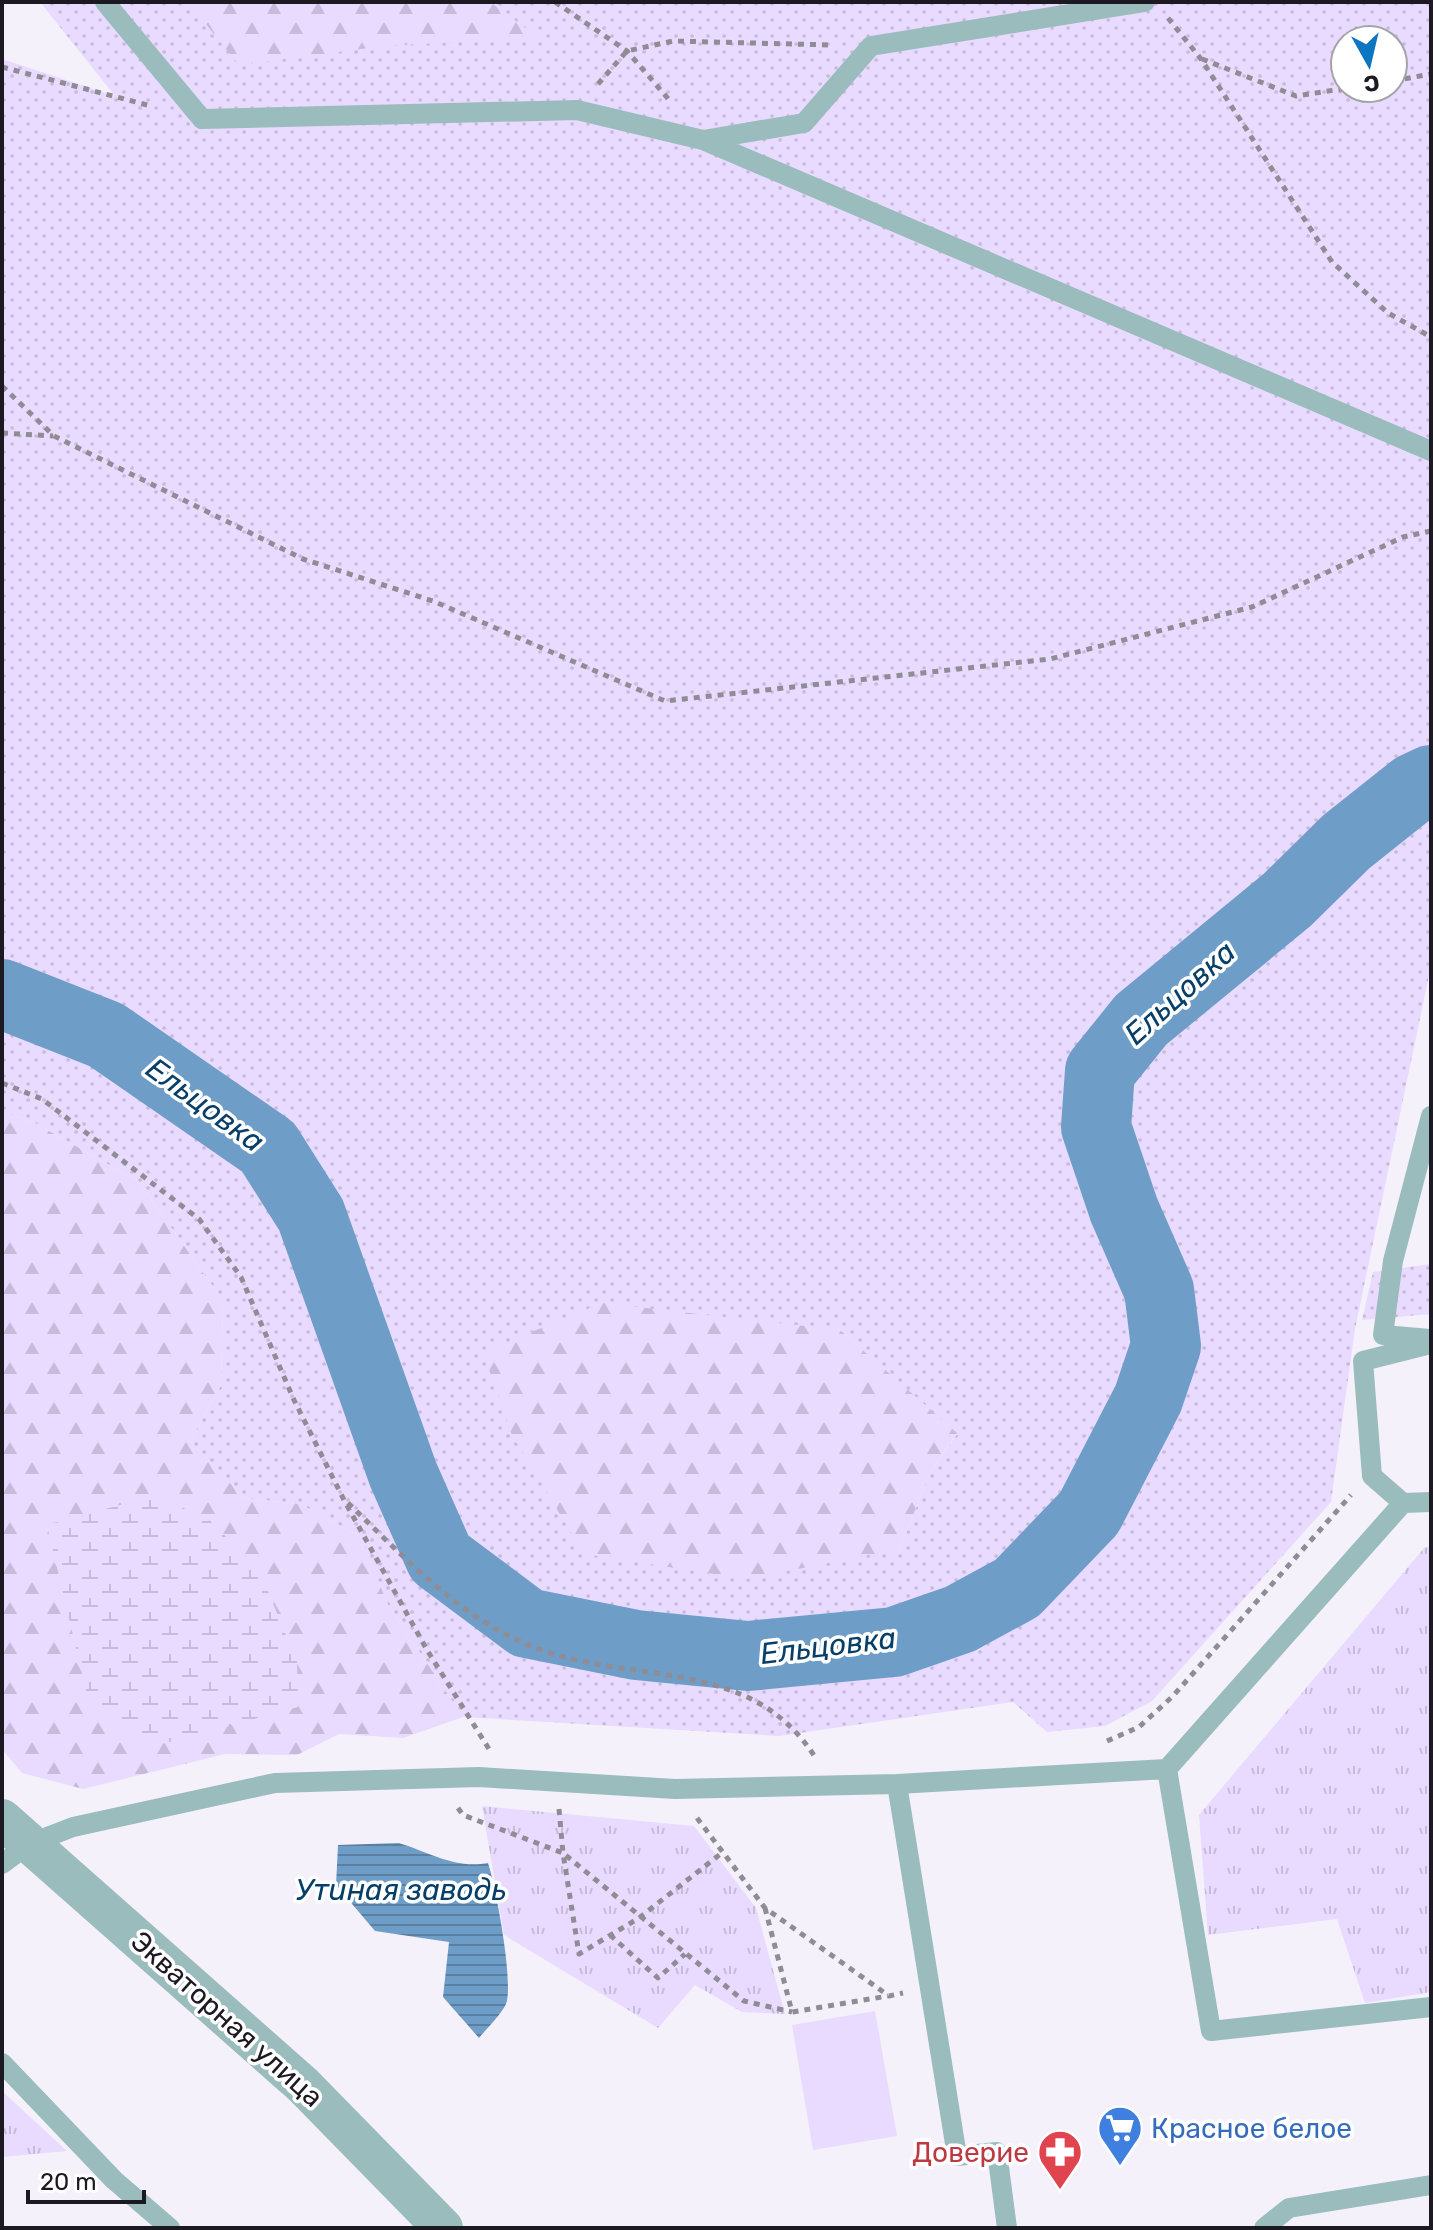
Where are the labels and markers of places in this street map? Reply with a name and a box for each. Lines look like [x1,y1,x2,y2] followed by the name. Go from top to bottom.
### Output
[1096,2104,1144,2167] supermarket icon: Красное белое
[1151,2112,1352,2145] place label: Красное белое
[1036,2128,1084,2191] pharmacy icon: Доверие
[912,2136,1029,2169] place label: Доверие

